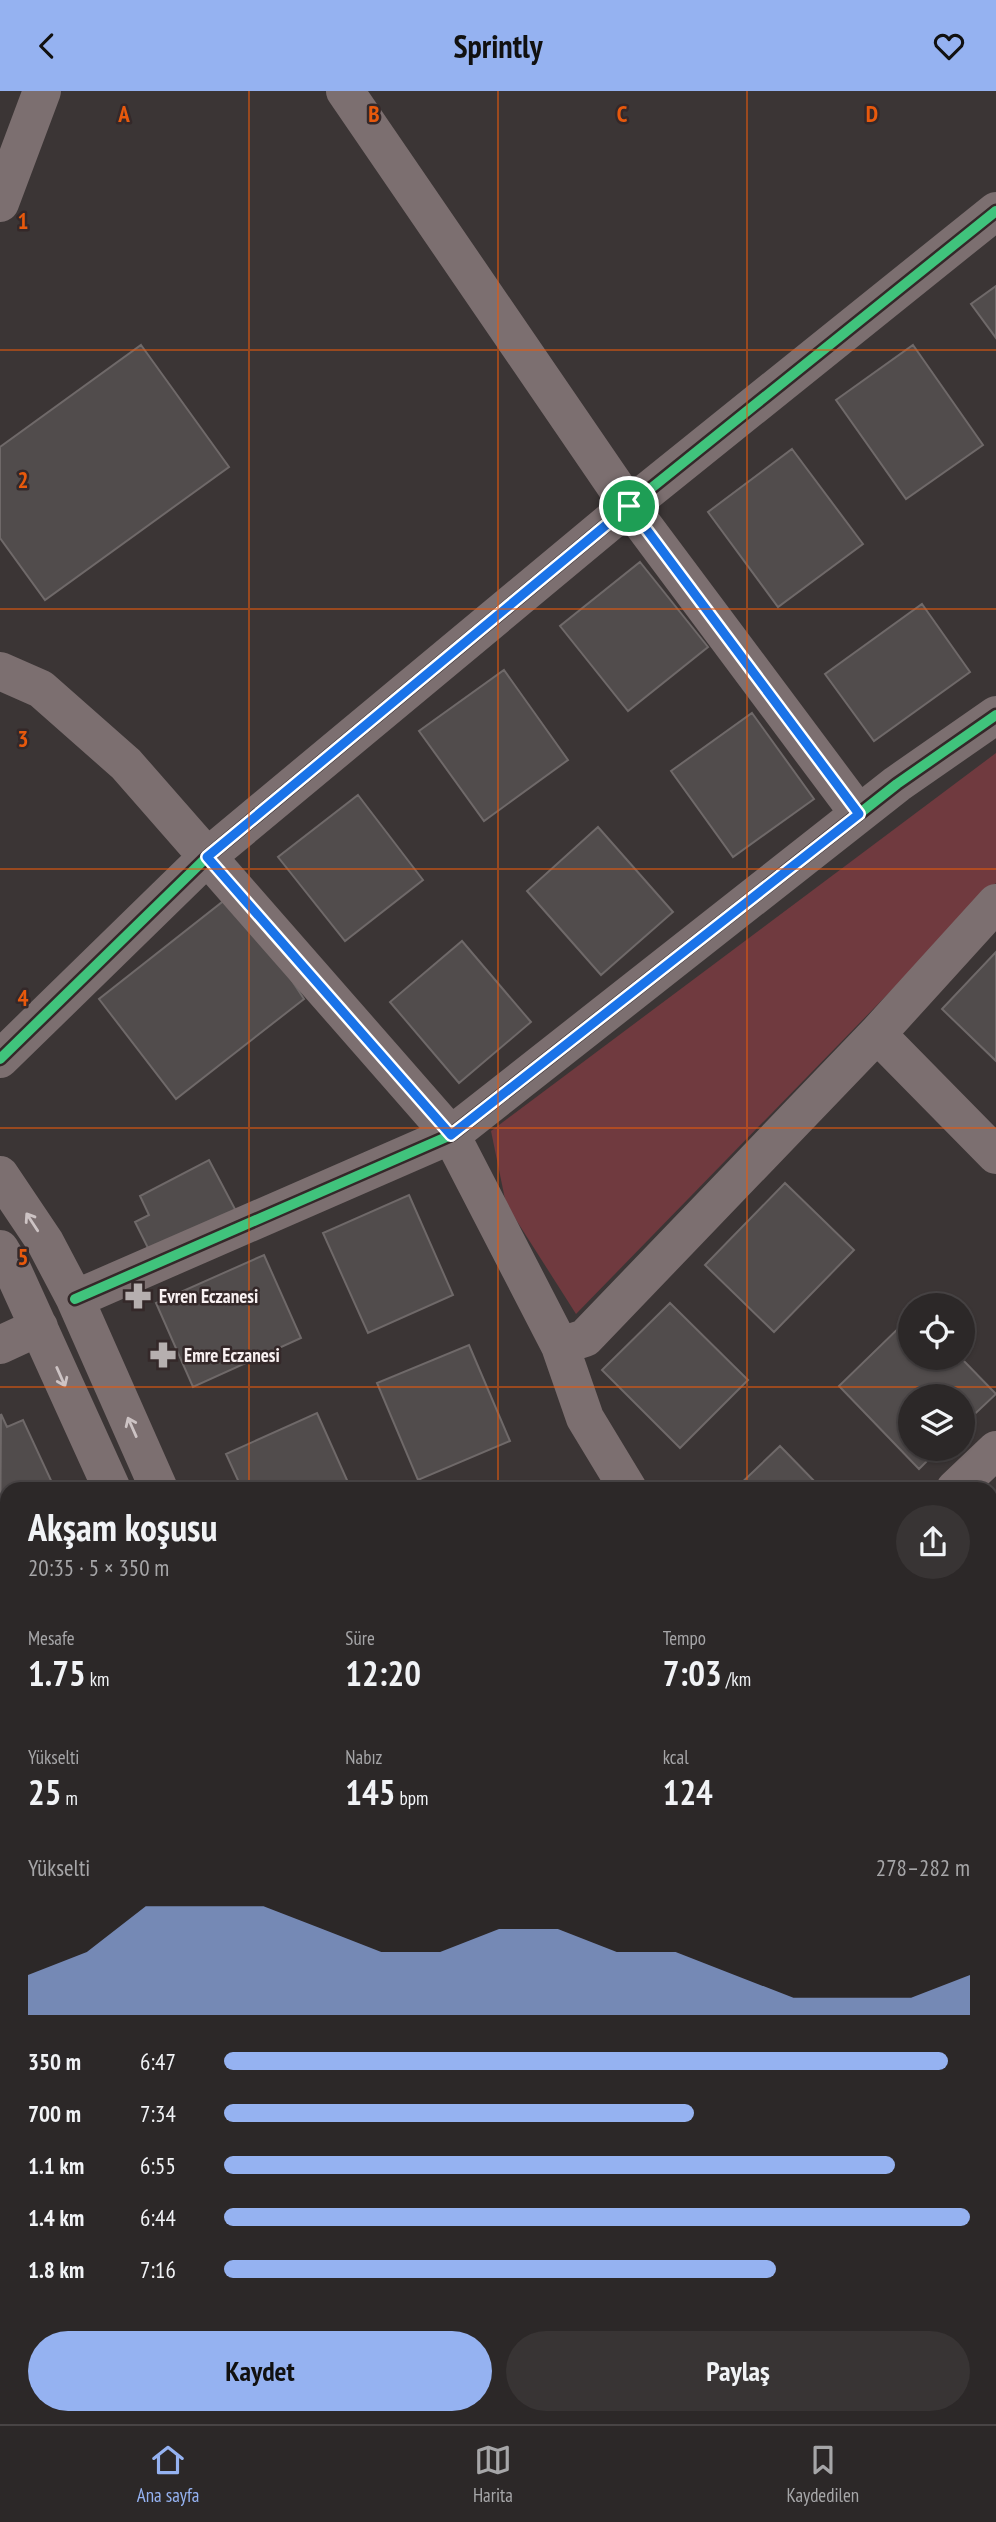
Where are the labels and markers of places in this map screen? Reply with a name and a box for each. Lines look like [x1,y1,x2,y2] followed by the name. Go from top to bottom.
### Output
[599,476,659,536] pin
[123,1281,153,1311] pharmacy icon: Evren Eczanesi
[159,1284,258,1308] place label: Evren Eczanesi
[148,1340,178,1370] pharmacy icon: Emre Eczanesi
[184,1343,280,1367] place label: Emre Eczanesi

